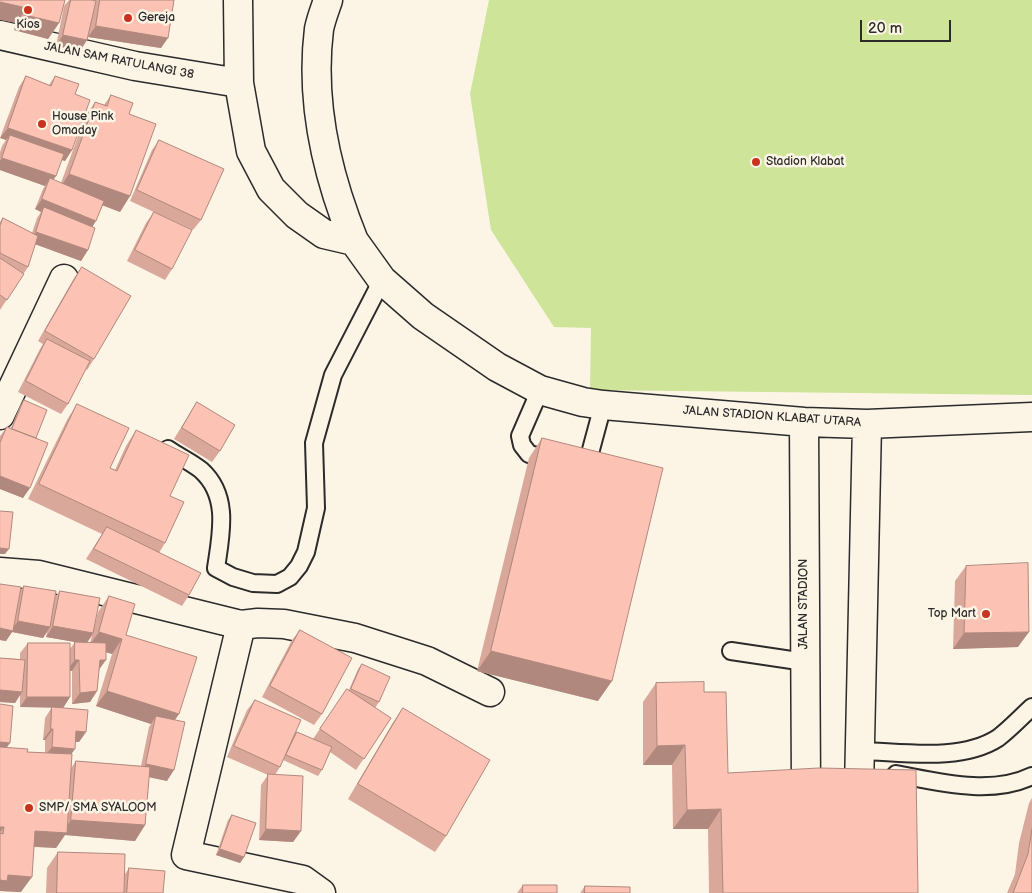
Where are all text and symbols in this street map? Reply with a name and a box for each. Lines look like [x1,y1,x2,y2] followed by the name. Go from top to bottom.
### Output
[22,4,34,16] marker: Kios
[862,10,953,42] scale bar
[138,11,175,25] place label: Gereja
[122,12,134,24] marker: Gereja
[16,18,40,32] place label: Kios
[868,19,902,38] text: 20 m
[43,39,195,83] street label: JALAN SAM RATULANGI 38
[52,110,113,138] place label: House Pink Omaday
[36,118,48,130] marker: House Pink Omaday
[766,155,844,169] place label: Stadion Klabat
[750,156,762,168] marker: Stadion Klabat
[682,404,862,430] street label: JALAN STADION KLABAT UTARA
[797,559,811,649] street label: JALAN STADION
[928,607,976,621] place label: Top Mart
[980,608,992,620] marker: Top Mart
[39,801,157,815] place label: SMP/ SMA SYALOOM
[23,802,35,814] marker: SMP/ SMA SYALOOM

